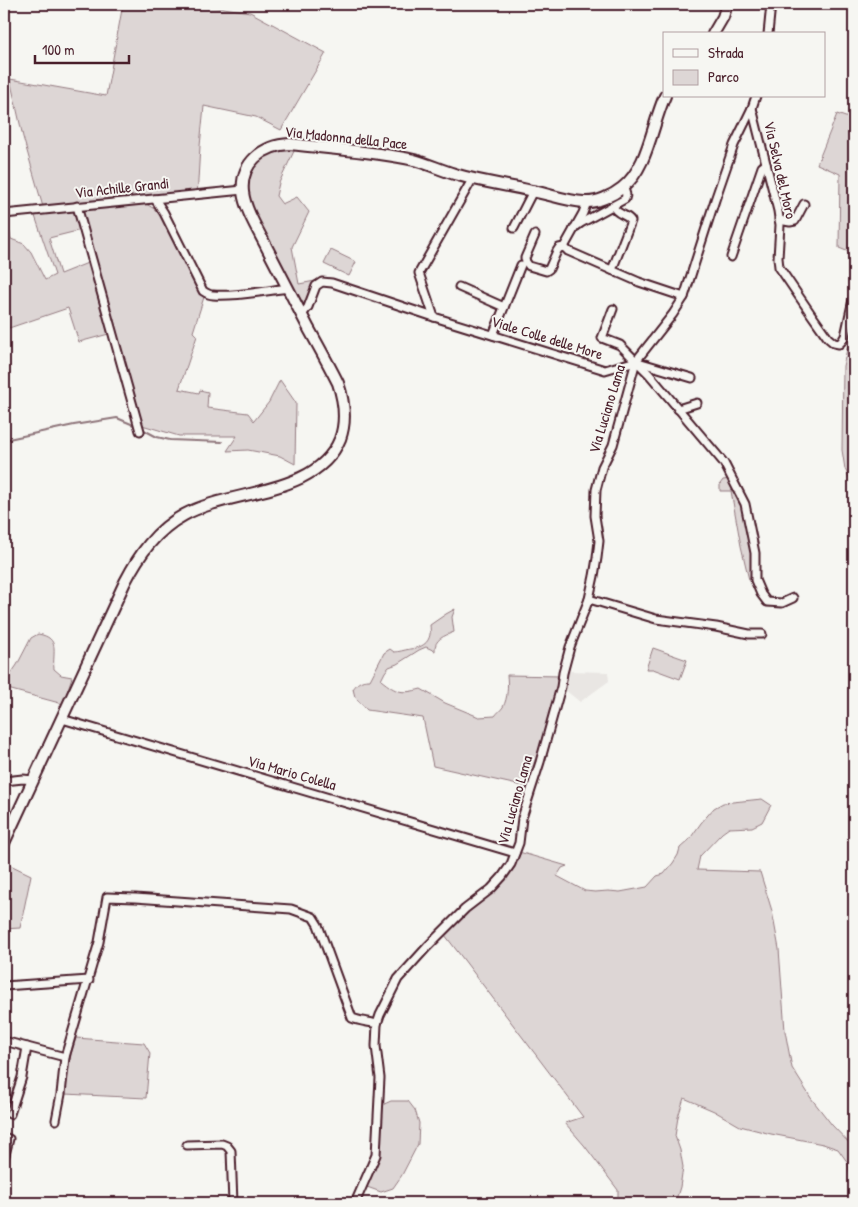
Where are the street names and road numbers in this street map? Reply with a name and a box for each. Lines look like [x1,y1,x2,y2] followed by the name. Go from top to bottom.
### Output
[759,119,802,221] street label: Via Selva del Moro
[284,121,408,154] street label: Via Madonna della Pace
[74,172,170,203] street label: Via Achille Grandi
[489,311,606,364] street label: Viale Colle delle More
[583,362,630,456] street label: Via Luciano Lama
[245,750,339,795] street label: Via Mario Colella
[492,753,537,847] street label: Via Luciano Lama

